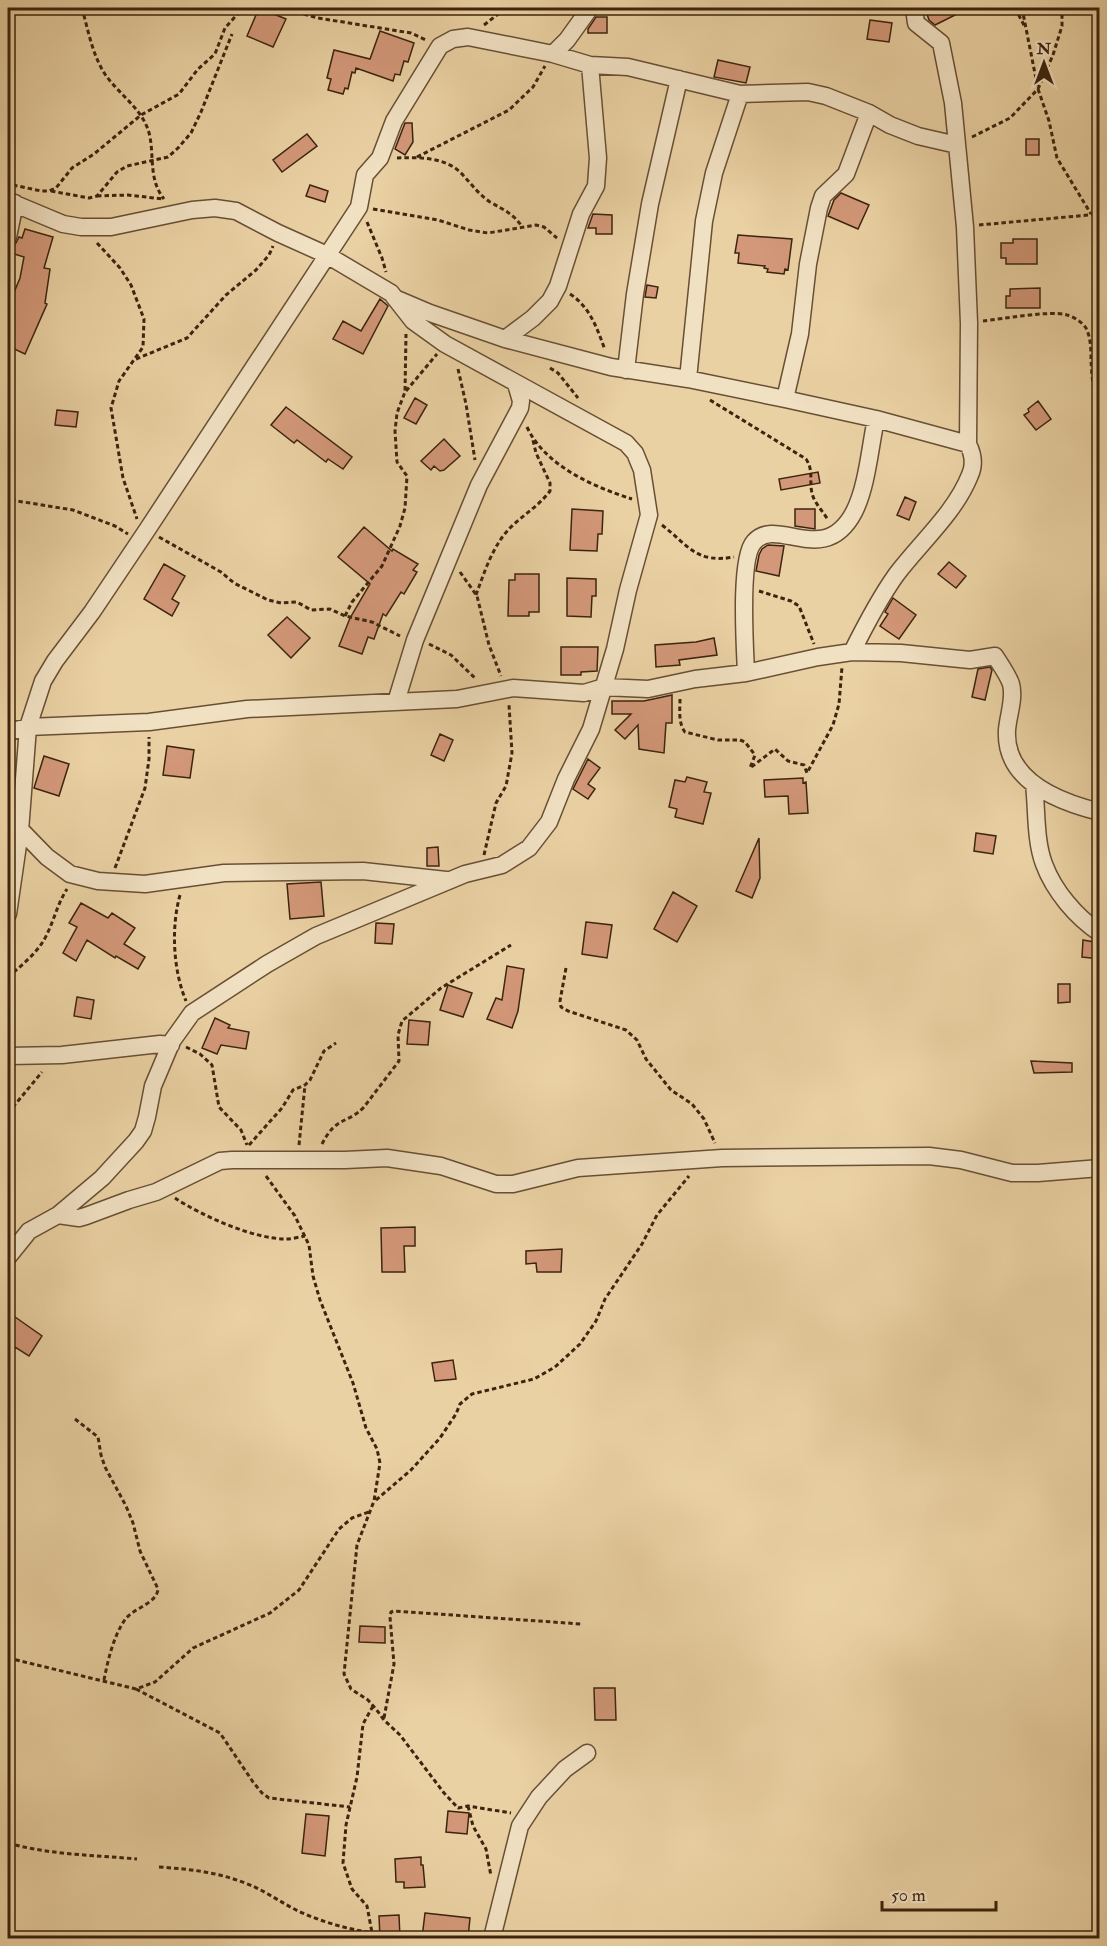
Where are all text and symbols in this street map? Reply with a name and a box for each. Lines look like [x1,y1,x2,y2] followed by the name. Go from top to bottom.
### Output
[1014,33,1074,93] north arrow
[1036,39,1052,59] text: N
[882,1874,996,1912] scale bar
[891,1884,926,1907] text: 50 m

